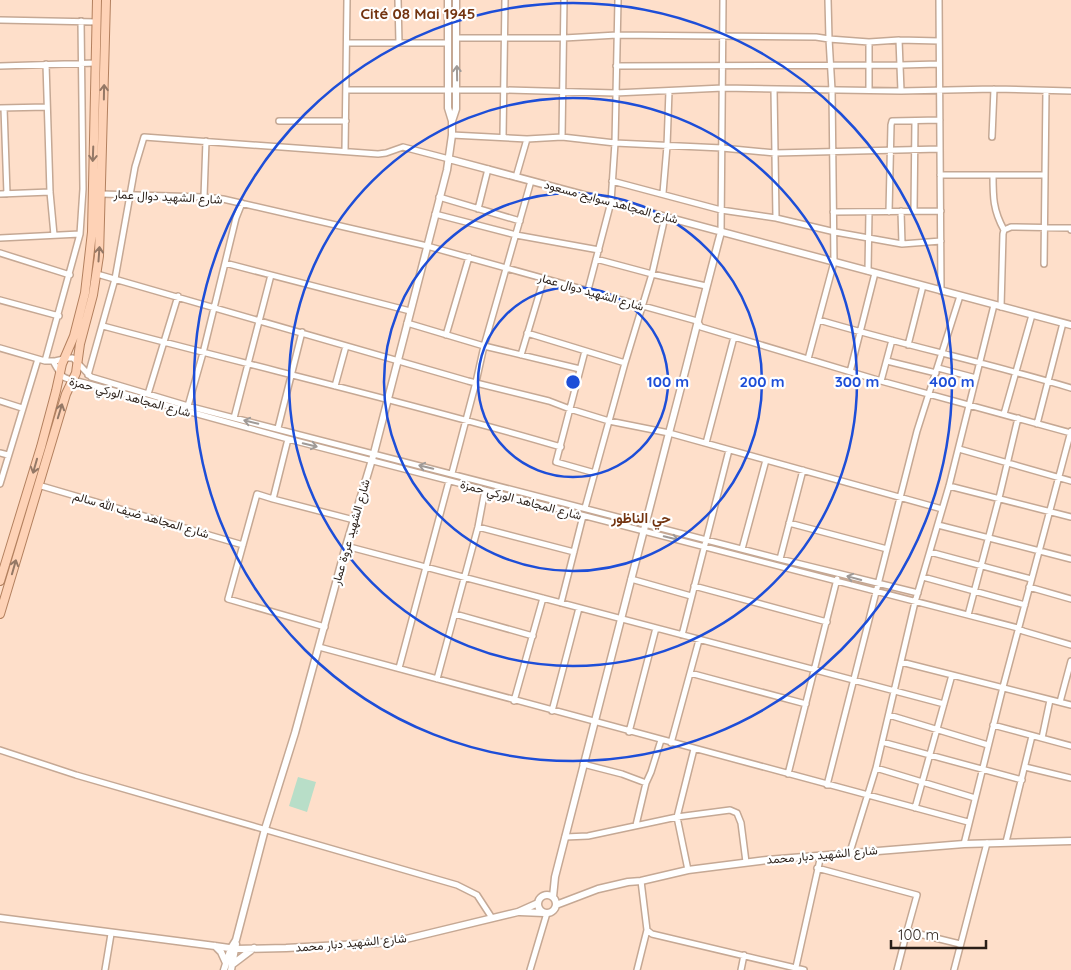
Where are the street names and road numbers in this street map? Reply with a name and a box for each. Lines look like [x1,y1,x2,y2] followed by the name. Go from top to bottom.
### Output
[542,176,680,229] street label: شارع المجاهد سوايح مسعود
[112,186,223,209] street label: شارع الشهيد دوال عمار
[535,269,646,316] street label: شارع الشهيد دوال عمار
[67,373,192,423] street label: شارع المجاهد الوركي حمزة
[458,476,583,526] street label: شارع المجاهد الوركي حمزة
[328,477,375,588] street label: شارع الشهيد عروة عمار
[71,488,211,543] street label: شارع المجاهد ضيف الله سالم
[766,842,878,869] street label: شارع الشهيد دبار محمد
[295,930,407,957] street label: شارع الشهيد دبار محمد

